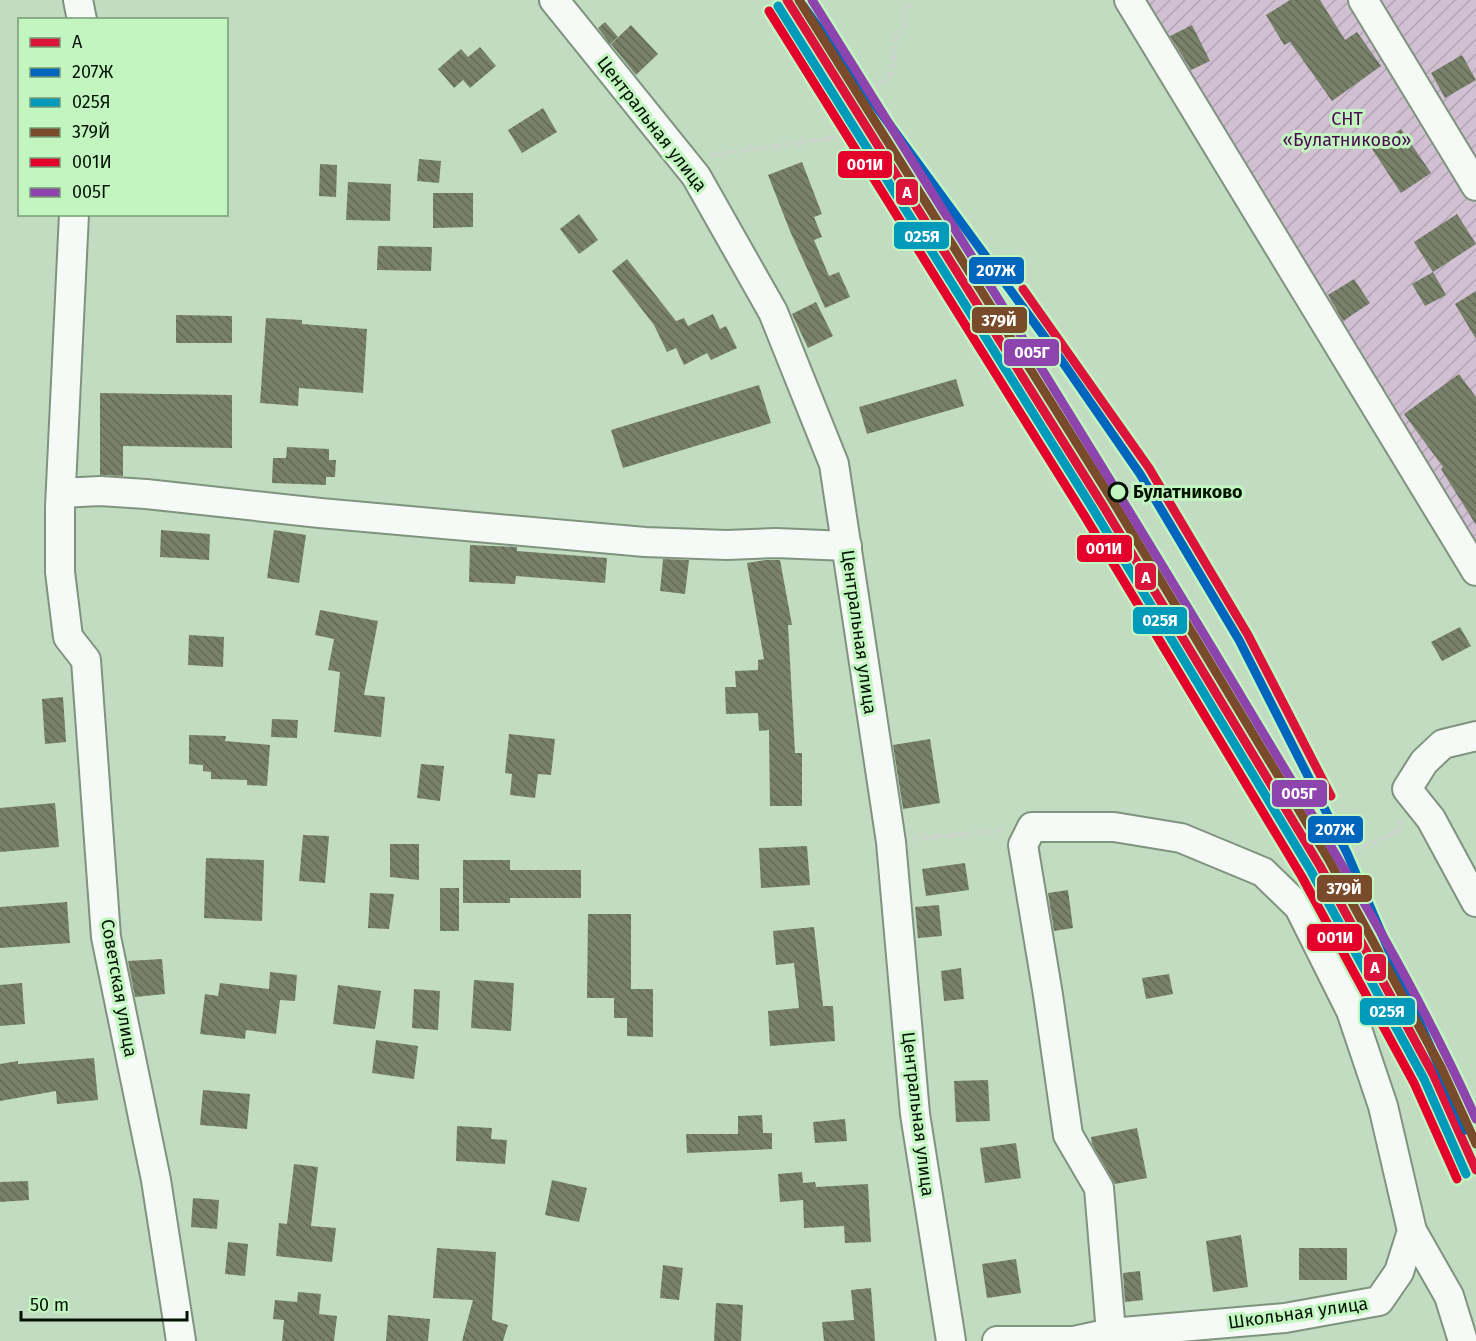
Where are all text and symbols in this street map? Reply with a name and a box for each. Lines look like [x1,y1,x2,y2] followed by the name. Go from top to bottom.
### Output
[18,18,228,216] legend
[72,31,83,53] text: A
[592,52,712,196] street label: Центральная улица
[72,61,114,83] text: 207Ж
[72,91,111,113] text: 025Я
[1283,108,1411,151] park label: СНТ «Булатниково»
[72,121,110,143] text: 379Й
[837,150,893,179] line badge: 001И
[72,151,112,173] text: 001И
[847,155,883,174] text: 001И
[895,178,919,206] line badge: A
[72,181,110,203] text: 005Г
[901,183,912,202] text: A
[893,221,950,250] line badge: 025Я
[904,227,940,246] text: 025Я
[968,256,1025,285] line badge: 207Ж
[976,261,1016,280] text: 207Ж
[971,306,1028,334] line badge: 379Й
[980,311,1017,330] text: 379Й
[1003,338,1060,367] line badge: 005Г
[1014,343,1051,362] text: 005Г
[1133,481,1243,503] place label: Булатниково
[1108,482,1128,502] marker: Булатниково
[1076,534,1133,563] line badge: 001И
[1086,539,1122,558] text: 001И
[837,548,881,716] street label: Центральная улица
[1134,562,1157,591] line badge: A
[1140,568,1151,587] text: A
[1132,606,1188,635] line badge: 025Я
[1142,611,1178,630] text: 025Я
[1271,779,1328,808] line badge: 005Г
[1281,784,1318,803] text: 005Г
[1307,815,1364,844] line badge: 207Ж
[1315,820,1355,839] text: 207Ж
[1316,874,1373,903] line badge: 379Й
[1325,879,1362,898] text: 379Й
[96,917,142,1059] street label: Советская улица
[1306,923,1363,952] line badge: 001И
[1317,928,1353,947] text: 001И
[1363,953,1387,982] line badge: A
[1369,958,1380,977] text: A
[1359,997,1416,1026] line badge: 025Я
[1369,1002,1405,1021] text: 025Я
[897,1030,939,1198] street label: Центральная улица
[21,1284,188,1322] scale bar
[1227,1292,1369,1334] street label: Школьная улица
[30,1294,69,1316] text: 50 m

